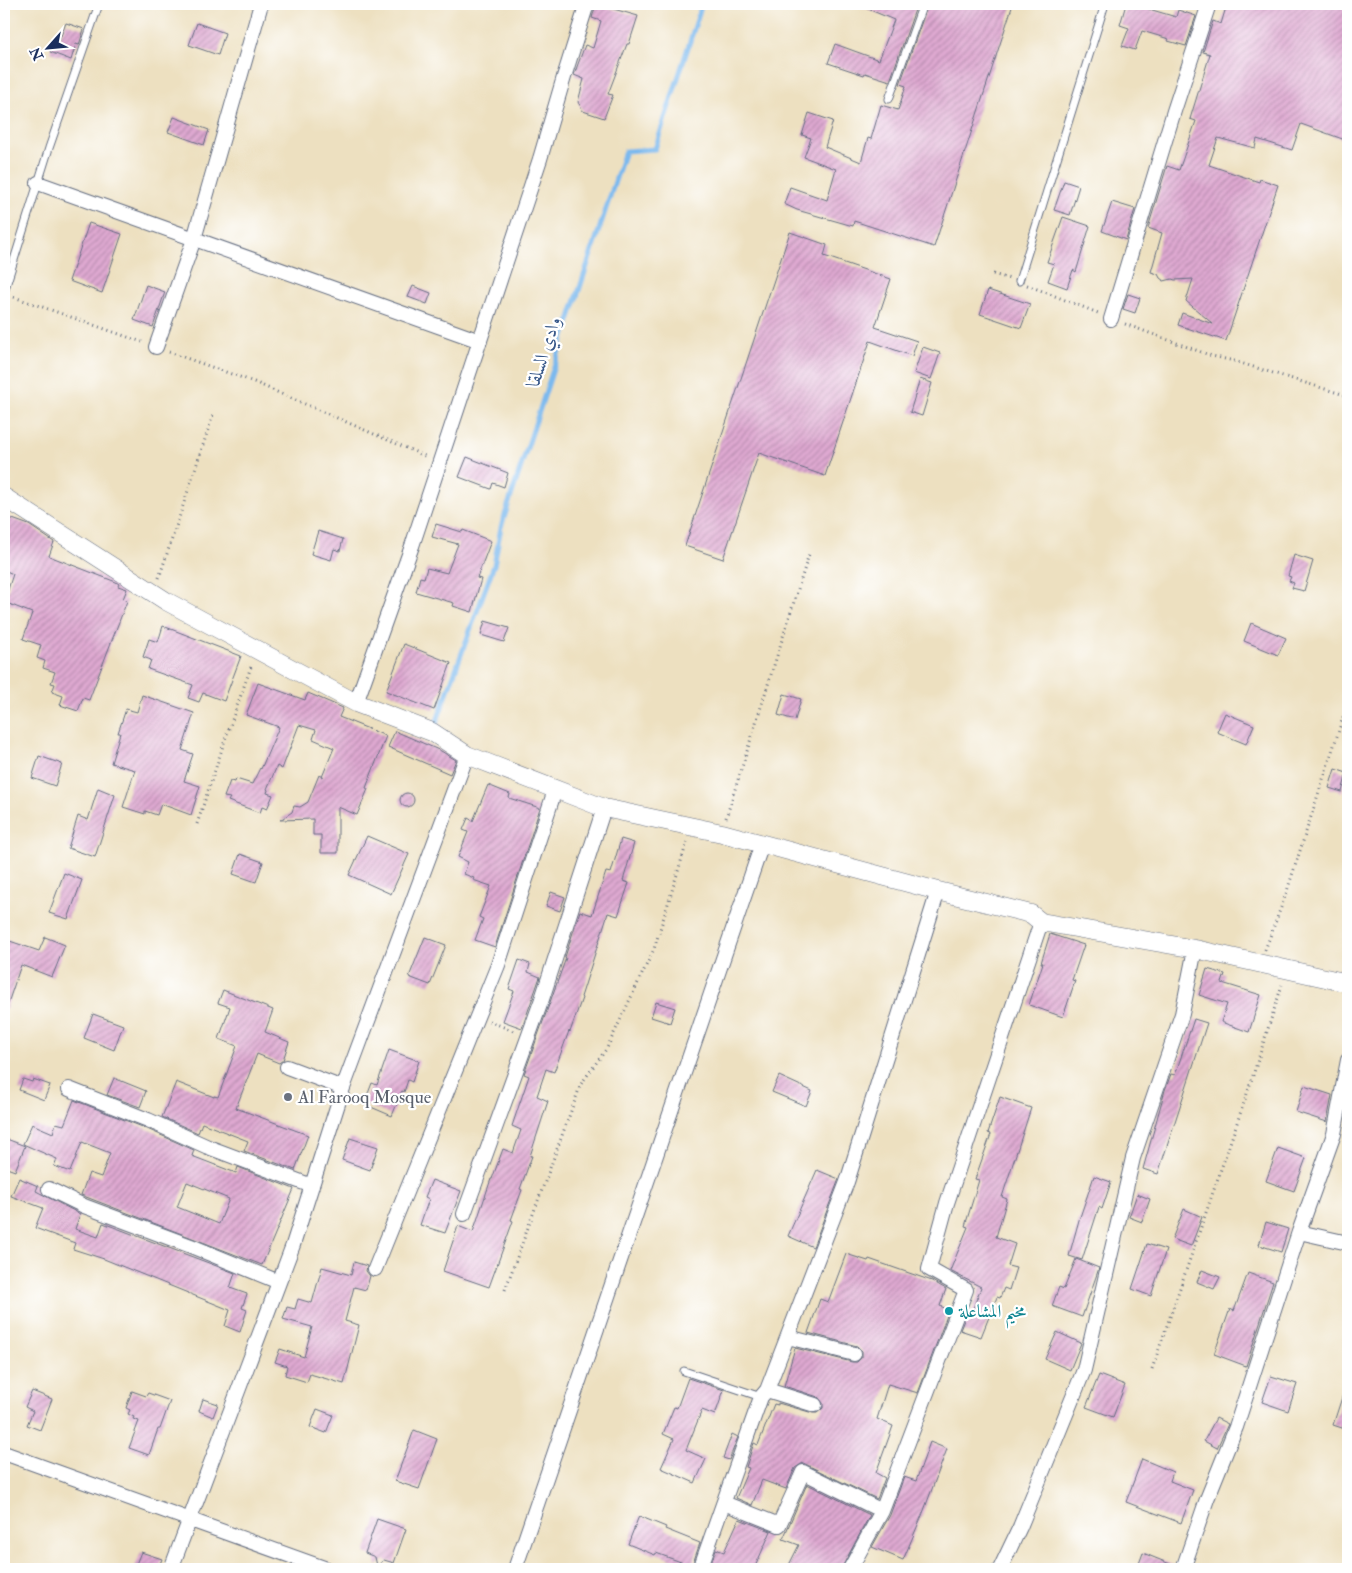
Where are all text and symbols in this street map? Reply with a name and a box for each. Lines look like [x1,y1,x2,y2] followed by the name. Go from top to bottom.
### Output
[22,22,72,72] north arrow
[26,44,48,64] text: N
[521,313,569,392] water label: وادي السلقا
[297,1086,432,1109] place label: Al Farooq Mosque
[282,1091,294,1103] marker: Al Farooq Mosque
[958,1300,1026,1329] place label: مخيم المشاعلة
[943,1305,955,1317] marker: مخيم المشاعلة

